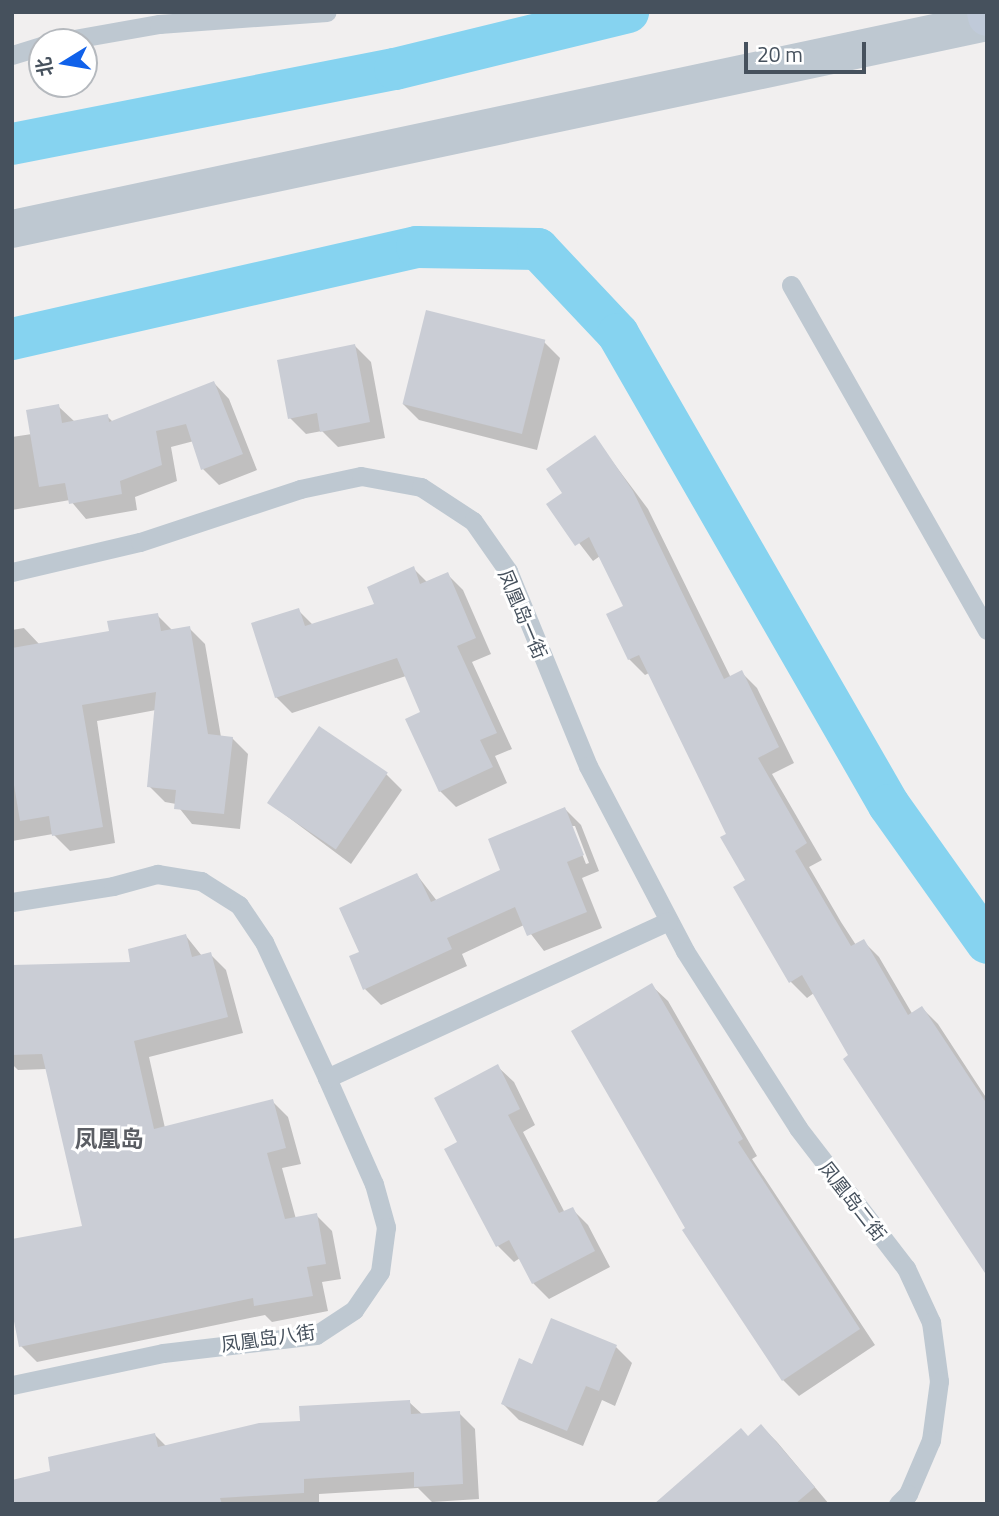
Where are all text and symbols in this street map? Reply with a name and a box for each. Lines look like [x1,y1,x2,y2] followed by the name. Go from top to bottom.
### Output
[28,28,98,98] north arrow
[747,28,870,72] scale bar
[757,38,803,70] text: 20 m
[28,55,60,79] text: 北
[494,566,552,662] street label: 凤凰岛一街
[75,1125,143,1153] district label: 凤凰岛
[815,1157,891,1245] street label: 凤凰岛二街
[219,1320,317,1356] street label: 凤凰岛八街

